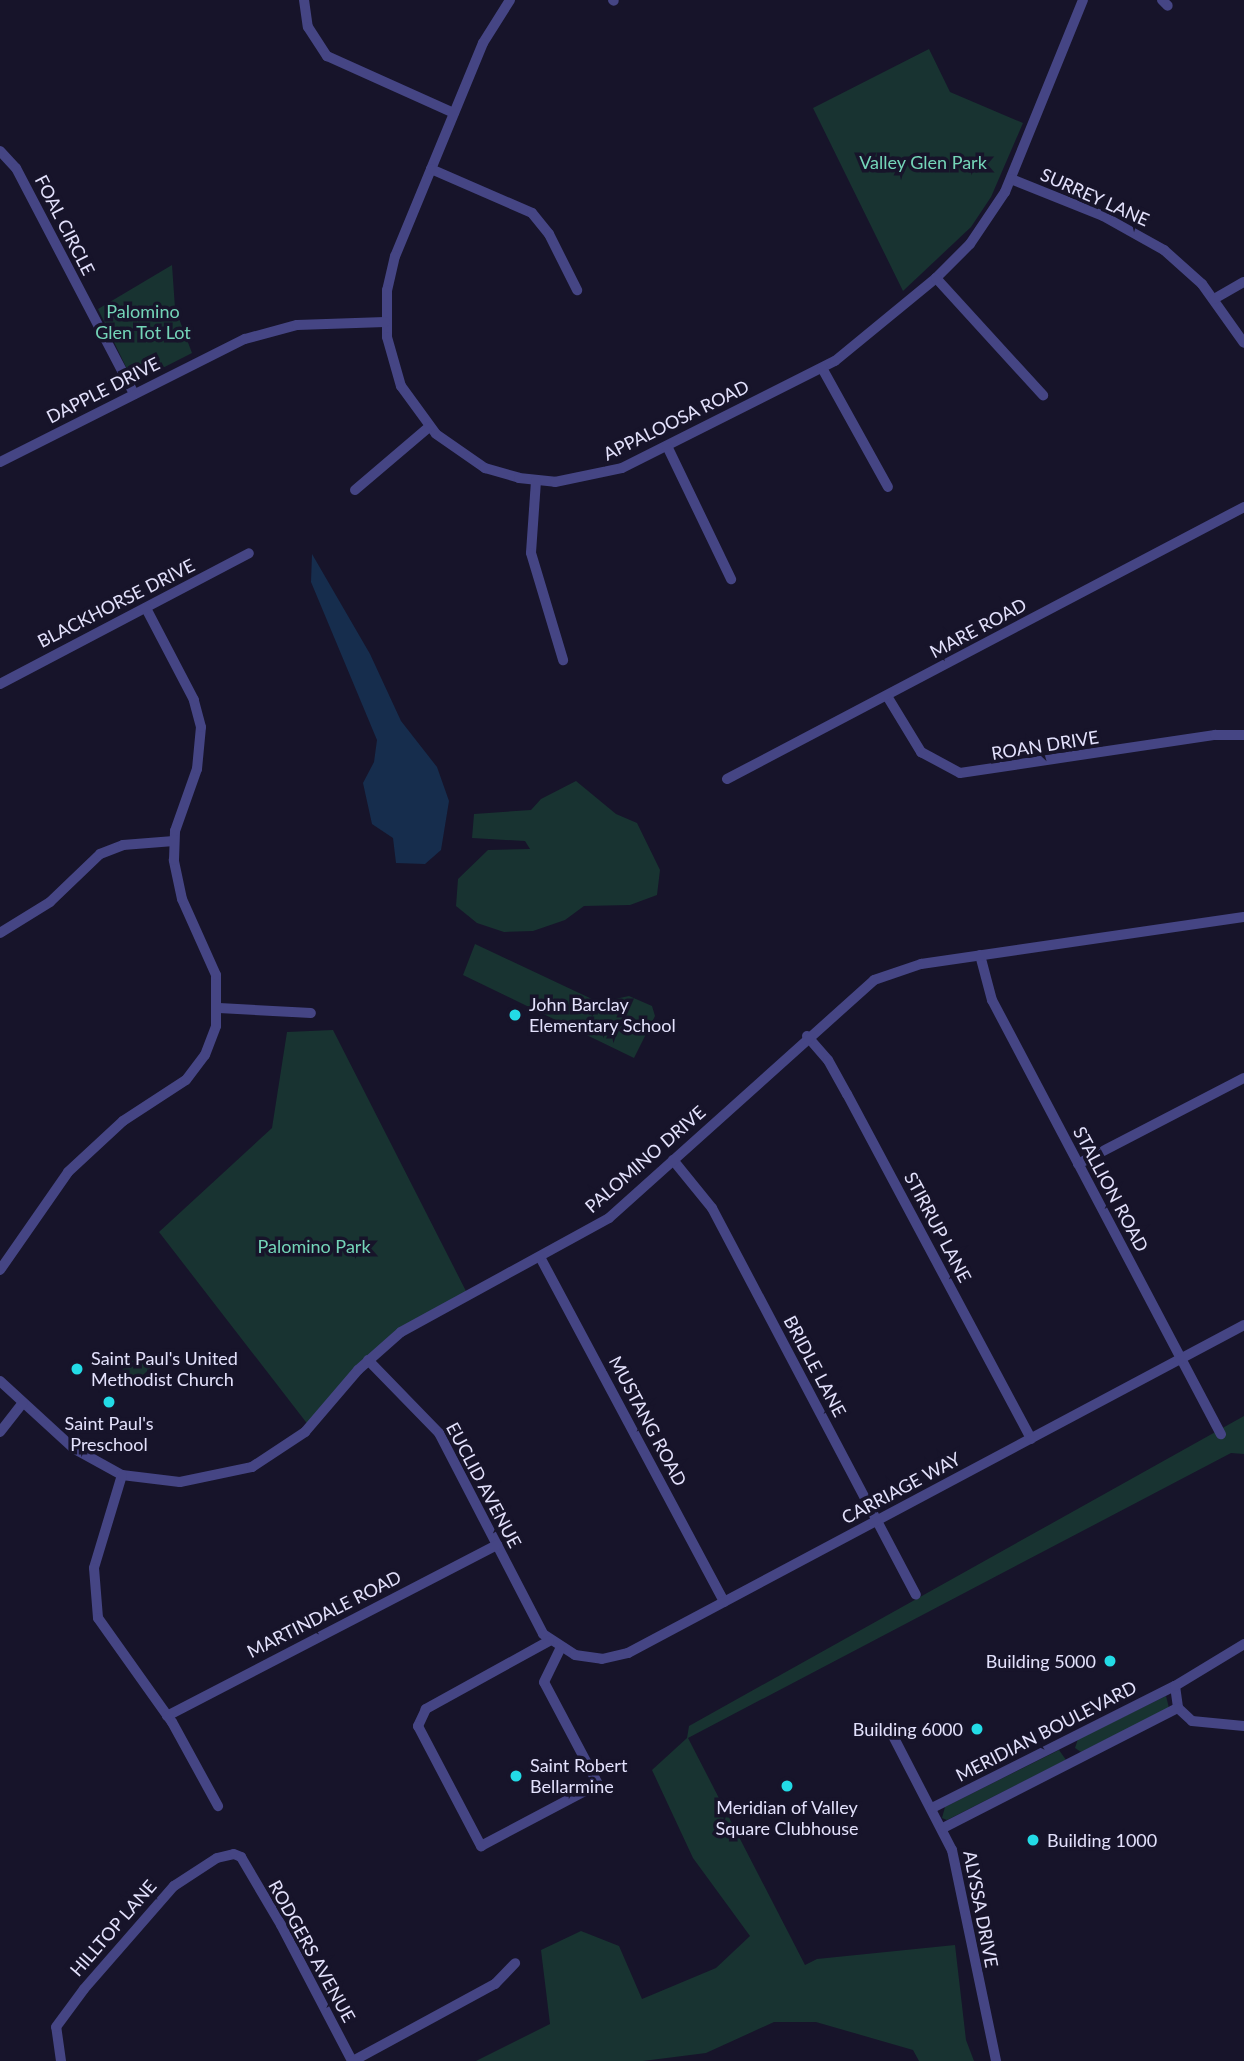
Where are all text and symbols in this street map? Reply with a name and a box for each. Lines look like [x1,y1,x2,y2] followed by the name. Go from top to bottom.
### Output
[859,151,987,173] park label: Valley Glen Park
[1037,163,1153,231] street label: SURREY LANE
[30,171,100,279] street label: FOAL CIRCLE
[95,301,191,344] park label: Palomino Glen Tot Lot
[43,352,163,428] street label: DAPPLE DRIVE
[599,375,753,465] street label: APPALOOSA ROAD
[34,554,198,652] street label: BLACKHORSE DRIVE
[926,594,1030,662] street label: MARE ROAD
[990,726,1100,764] street label: ROAN DRIVE
[529,994,676,1036] place label: John Barclay Elementary School
[507,1007,523,1023] marker: John Barclay Elementary School
[580,1101,710,1217] street label: PALOMINO DRIVE
[1069,1123,1153,1255] street label: STALLION ROAD
[900,1168,976,1286] street label: STIRRUP LANE
[257,1235,371,1257] park label: Palomino Park
[779,1312,851,1420] street label: BRIDLE LANE
[91,1348,238,1390] place label: Saint Paul's United Methodist Church
[605,1352,691,1490] street label: MUSTANG ROAD
[69,1361,85,1377] marker: Saint Paul's United Methodist Church
[101,1394,117,1410] marker: Saint Paul's Preschool
[65,1413,153,1456] place label: Saint Paul's Preschool
[442,1418,526,1552] street label: EUCLID AVENUE
[838,1448,964,1528] street label: CARRIAGE WAY
[243,1566,405,1662] street label: MARTINDALE ROAD
[986,1650,1096,1672] place label: Building 5000
[1102,1653,1118,1669] marker: Building 5000
[952,1676,1140,1786] street label: MERIDIAN BOULEVARD
[853,1718,963,1740] place label: Building 6000
[969,1721,985,1737] marker: Building 6000
[530,1755,627,1798] place label: Saint Robert Bellarmine
[508,1768,524,1784] marker: Saint Robert Bellarmine
[779,1778,795,1794] marker: Meridian of Valley Square Clubhouse
[715,1797,859,1840] place label: Meridian of Valley Square Clubhouse
[1047,1829,1157,1851] place label: Building 1000
[1025,1832,1041,1848] marker: Building 1000
[959,1848,1003,1970] street label: ALYSSA DRIVE
[65,1875,161,1981] street label: HILLTOP LANE
[264,1876,360,2026] street label: RODGERS AVENUE

